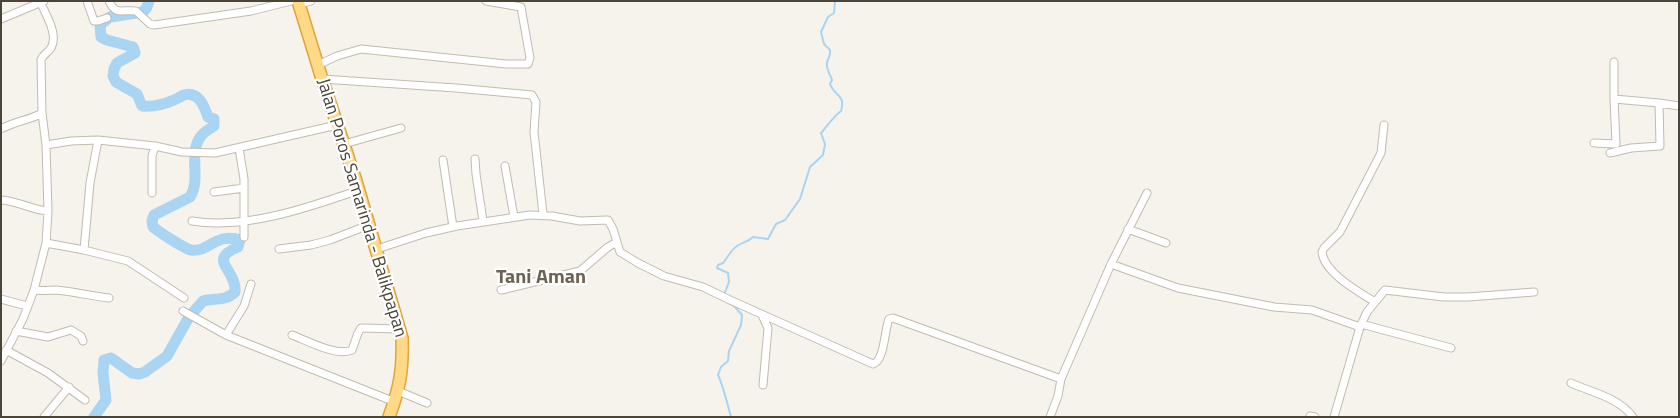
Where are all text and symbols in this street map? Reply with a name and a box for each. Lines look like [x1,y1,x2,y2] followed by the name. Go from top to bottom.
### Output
[311,76,411,340] street label: Jalan Poros Samarinda - Balikpapan
[496,266,586,290] district label: Tani Aman

